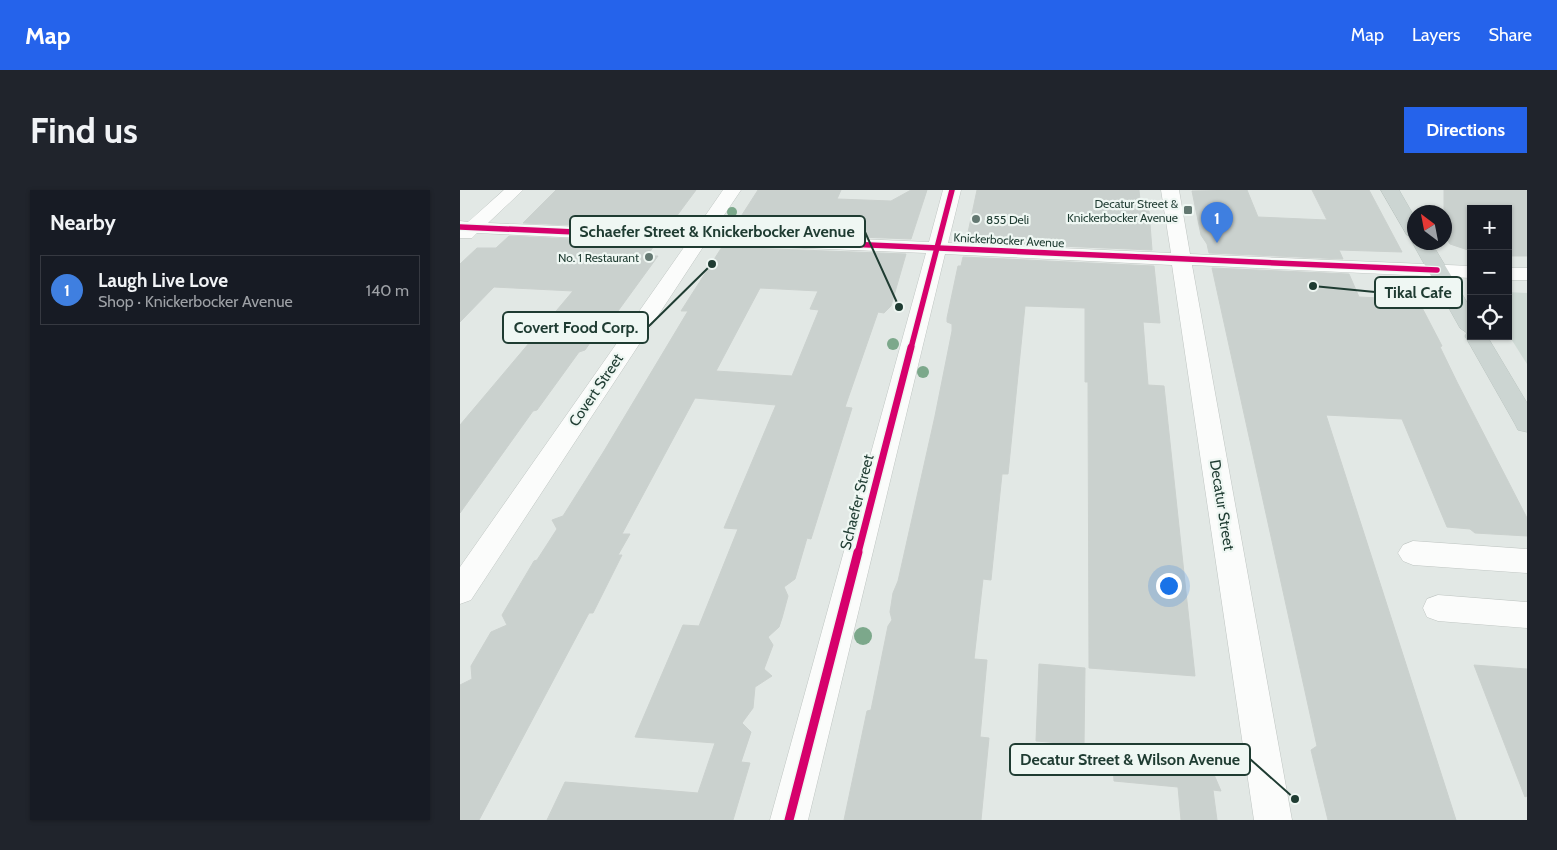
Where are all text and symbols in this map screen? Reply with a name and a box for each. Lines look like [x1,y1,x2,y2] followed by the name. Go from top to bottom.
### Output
[25,21,71,50] text: Map
[1351,24,1384,46] text: Map
[1412,24,1461,46] text: Layers
[1489,24,1532,46] text: Share
[1404,107,1527,153] button: Directions
[30,109,138,152] text: Find us
[1067,196,1179,225] place label: Decatur Street & Knickerbocker Avenue
[1201,202,1233,243] pin: 1
[1182,204,1194,216] marker: Decatur Street & Knickerbocker Avenue
[1407,205,1452,250] north arrow
[1467,205,1512,340] map controls
[1467,205,1512,250] button: +
[50,210,116,235] text: Nearby
[986,212,1029,227] place label: 855 Deli
[970,213,982,225] marker: 855 Deli
[570,216,865,247] callout: Schaefer Street & Knickerbocker Avenue
[579,222,855,241] text: Schaefer Street & Knickerbocker Avenue
[953,230,1065,250] street label: Knickerbocker Avenue
[558,250,639,265] place label: No. 1 Restaurant
[1467,250,1512,295] button: −
[643,251,655,263] marker: No. 1 Restaurant
[98,269,228,292] text: Laugh Live Love
[1375,277,1462,308] callout: Tikal Cafe
[64,281,70,300] text: 1
[366,281,409,300] text: 140 m
[1384,283,1452,302] text: Tikal Cafe
[98,292,293,311] text: Shop · Knickerbocker Avenue
[1467,295,1512,340] button: locate
[503,312,648,343] callout: Covert Food Corp.
[514,318,638,337] text: Covert Food Corp.
[565,350,627,430] street label: Covert Street
[836,452,878,552] street label: Schaefer Street
[1206,458,1238,552] street label: Decatur Street
[1156,573,1182,599] your location
[1010,744,1250,775] callout: Decatur Street & Wilson Avenue
[1020,750,1240,769] text: Decatur Street & Wilson Avenue

